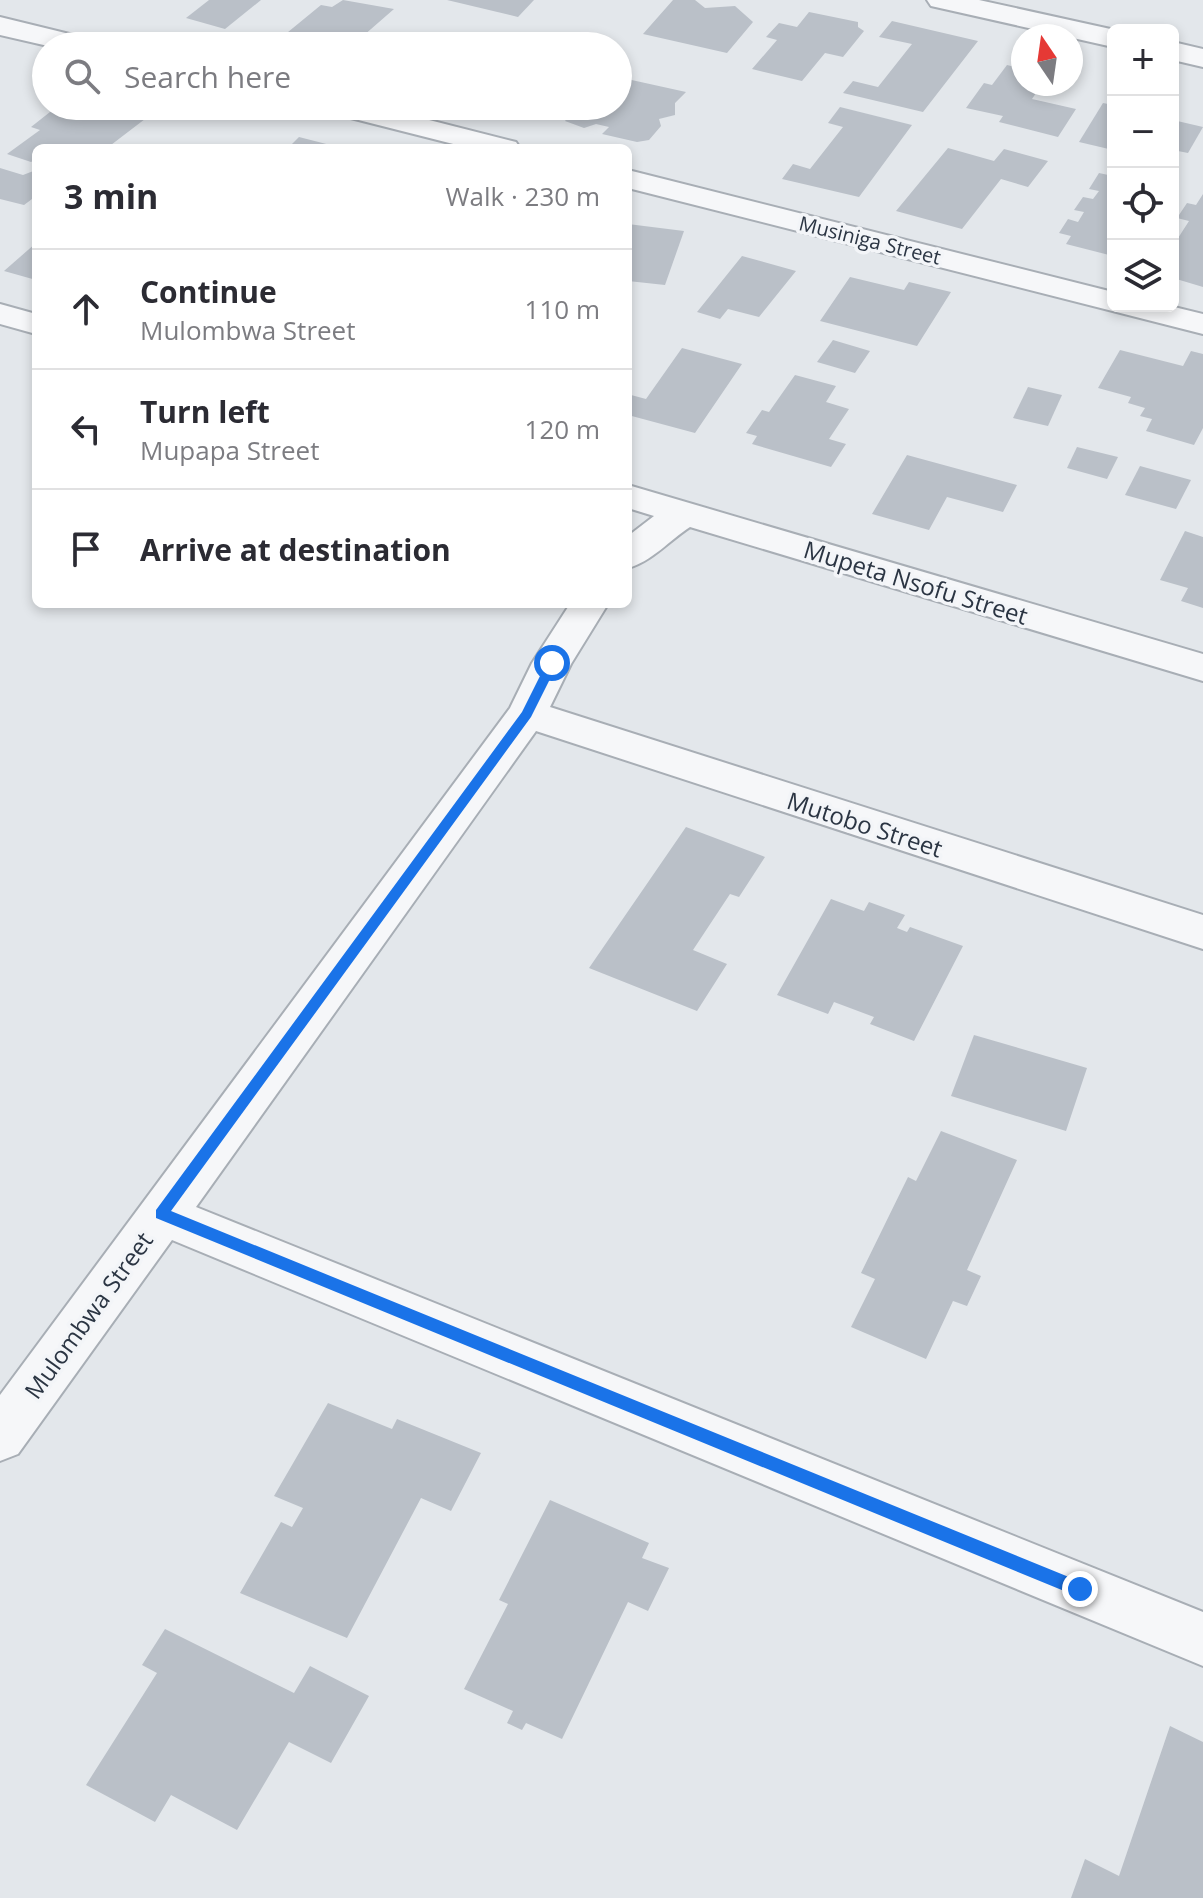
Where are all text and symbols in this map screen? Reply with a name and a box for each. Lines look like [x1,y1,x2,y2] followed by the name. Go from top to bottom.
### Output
[1011,24,1083,96] north arrow
[1107,24,1179,312] map controls
[1107,24,1179,96] button: +
[32,32,632,120] search box
[60,54,104,98] icon: search
[124,56,291,97] text: Search here
[1107,96,1179,168] button: −
[1107,168,1179,240] button: locate
[64,173,158,219] text: 3 min
[446,178,600,214] text: Walk · 230 m
[796,209,944,271] street label: Musiniga Street
[1107,240,1179,312] button: layers
[140,271,277,312] text: Continue
[64,287,108,331] icon: ahead
[525,291,600,327] text: 110 m
[140,312,355,348] text: Mulombwa Street
[140,391,270,432] text: Turn left
[64,407,108,451] icon: left
[525,411,600,447] text: 120 m
[140,432,319,468] text: Mupapa Street
[64,527,108,571] icon: arrive
[140,529,451,570] text: Arrive at destination
[800,532,1032,632] street label: Mupeta Nsofu Street
[534,645,570,681] route start
[783,783,947,865] street label: Mutobo Street
[16,1225,160,1405] street label: Mulombwa Street
[1062,1571,1098,1607] route end

